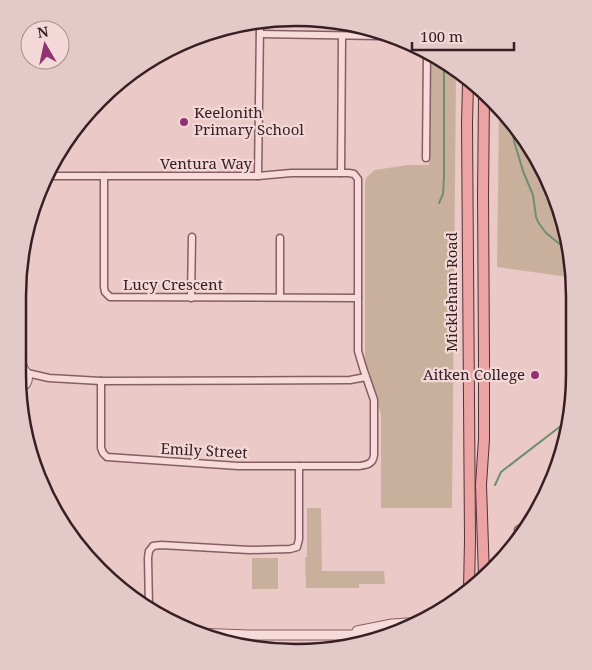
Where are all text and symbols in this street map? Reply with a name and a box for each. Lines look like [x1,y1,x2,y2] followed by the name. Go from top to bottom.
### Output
[20,20,70,70] north arrow
[412,20,514,52] scale bar
[36,21,50,42] text: N
[420,26,463,46] text: 100 m
[194,102,304,139] place label: Keelonith Primary School
[178,116,190,128] marker: Keelonith Primary School
[160,153,253,173] street label: Ventura Way
[441,232,461,352] street label: Mickleham Road
[123,274,223,294] street label: Lucy Crescent
[423,364,525,384] place label: Aitken College
[529,369,541,381] marker: Aitken College
[160,438,248,462] street label: Emily Street

